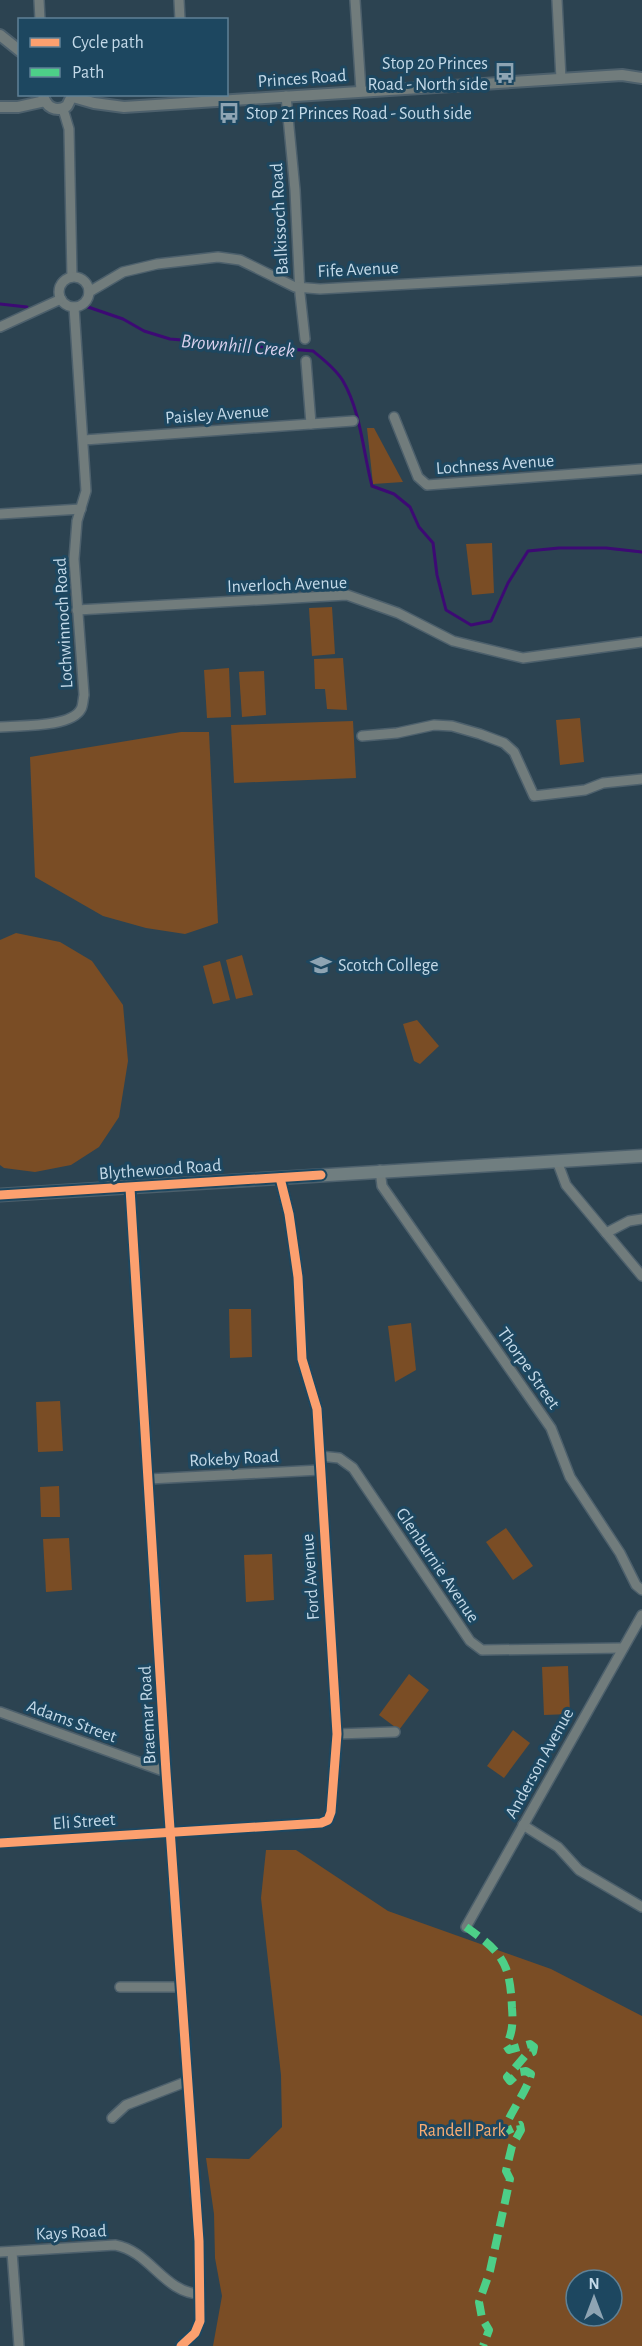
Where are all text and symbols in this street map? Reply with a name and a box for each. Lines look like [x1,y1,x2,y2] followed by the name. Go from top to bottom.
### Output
[18,18,228,96] legend
[72,34,144,52] text: Cycle path
[368,55,488,94] place label: Stop 20 Princes Road - North side
[493,61,517,85] bus stop icon: Stop 20 Princes Road - North side
[72,64,104,82] text: Path
[257,67,347,91] street label: Princes Road
[217,101,241,125] bus stop icon: Stop 21 Princes Road - South side
[246,105,472,123] place label: Stop 21 Princes Road - South side
[268,162,292,275] street label: Balkissoch Road
[317,259,399,281] street label: Fife Avenue
[180,331,296,361] water label: Brownhill Creek
[165,402,270,428] street label: Paisley Avenue
[435,452,555,478] street label: Lochness Avenue
[52,557,76,689] street label: Lochwinnoch Road
[227,574,347,596] street label: Inverloch Avenue
[309,953,333,977] school or university icon: Scotch College
[338,957,439,975] place label: Scotch College
[98,1157,222,1183] street label: Blythewood Road
[493,1324,563,1413] street label: Thorpe Street
[189,1448,279,1470] street label: Rokeby Road
[392,1505,482,1626] street label: Glenburnie Avenue
[299,1533,323,1621] street label: Ford Avenue
[136,1665,160,1765] street label: Braemar Road
[24,1697,119,1747] street label: Adams Street
[502,1705,578,1822] street label: Anderson Avenue
[52,1811,116,1833] street label: Eli Street
[418,2122,507,2140] park label: Randell Park
[35,2222,107,2244] street label: Kays Road
[564,2268,624,2328] north arrow
[588,2276,600,2292] text: N

